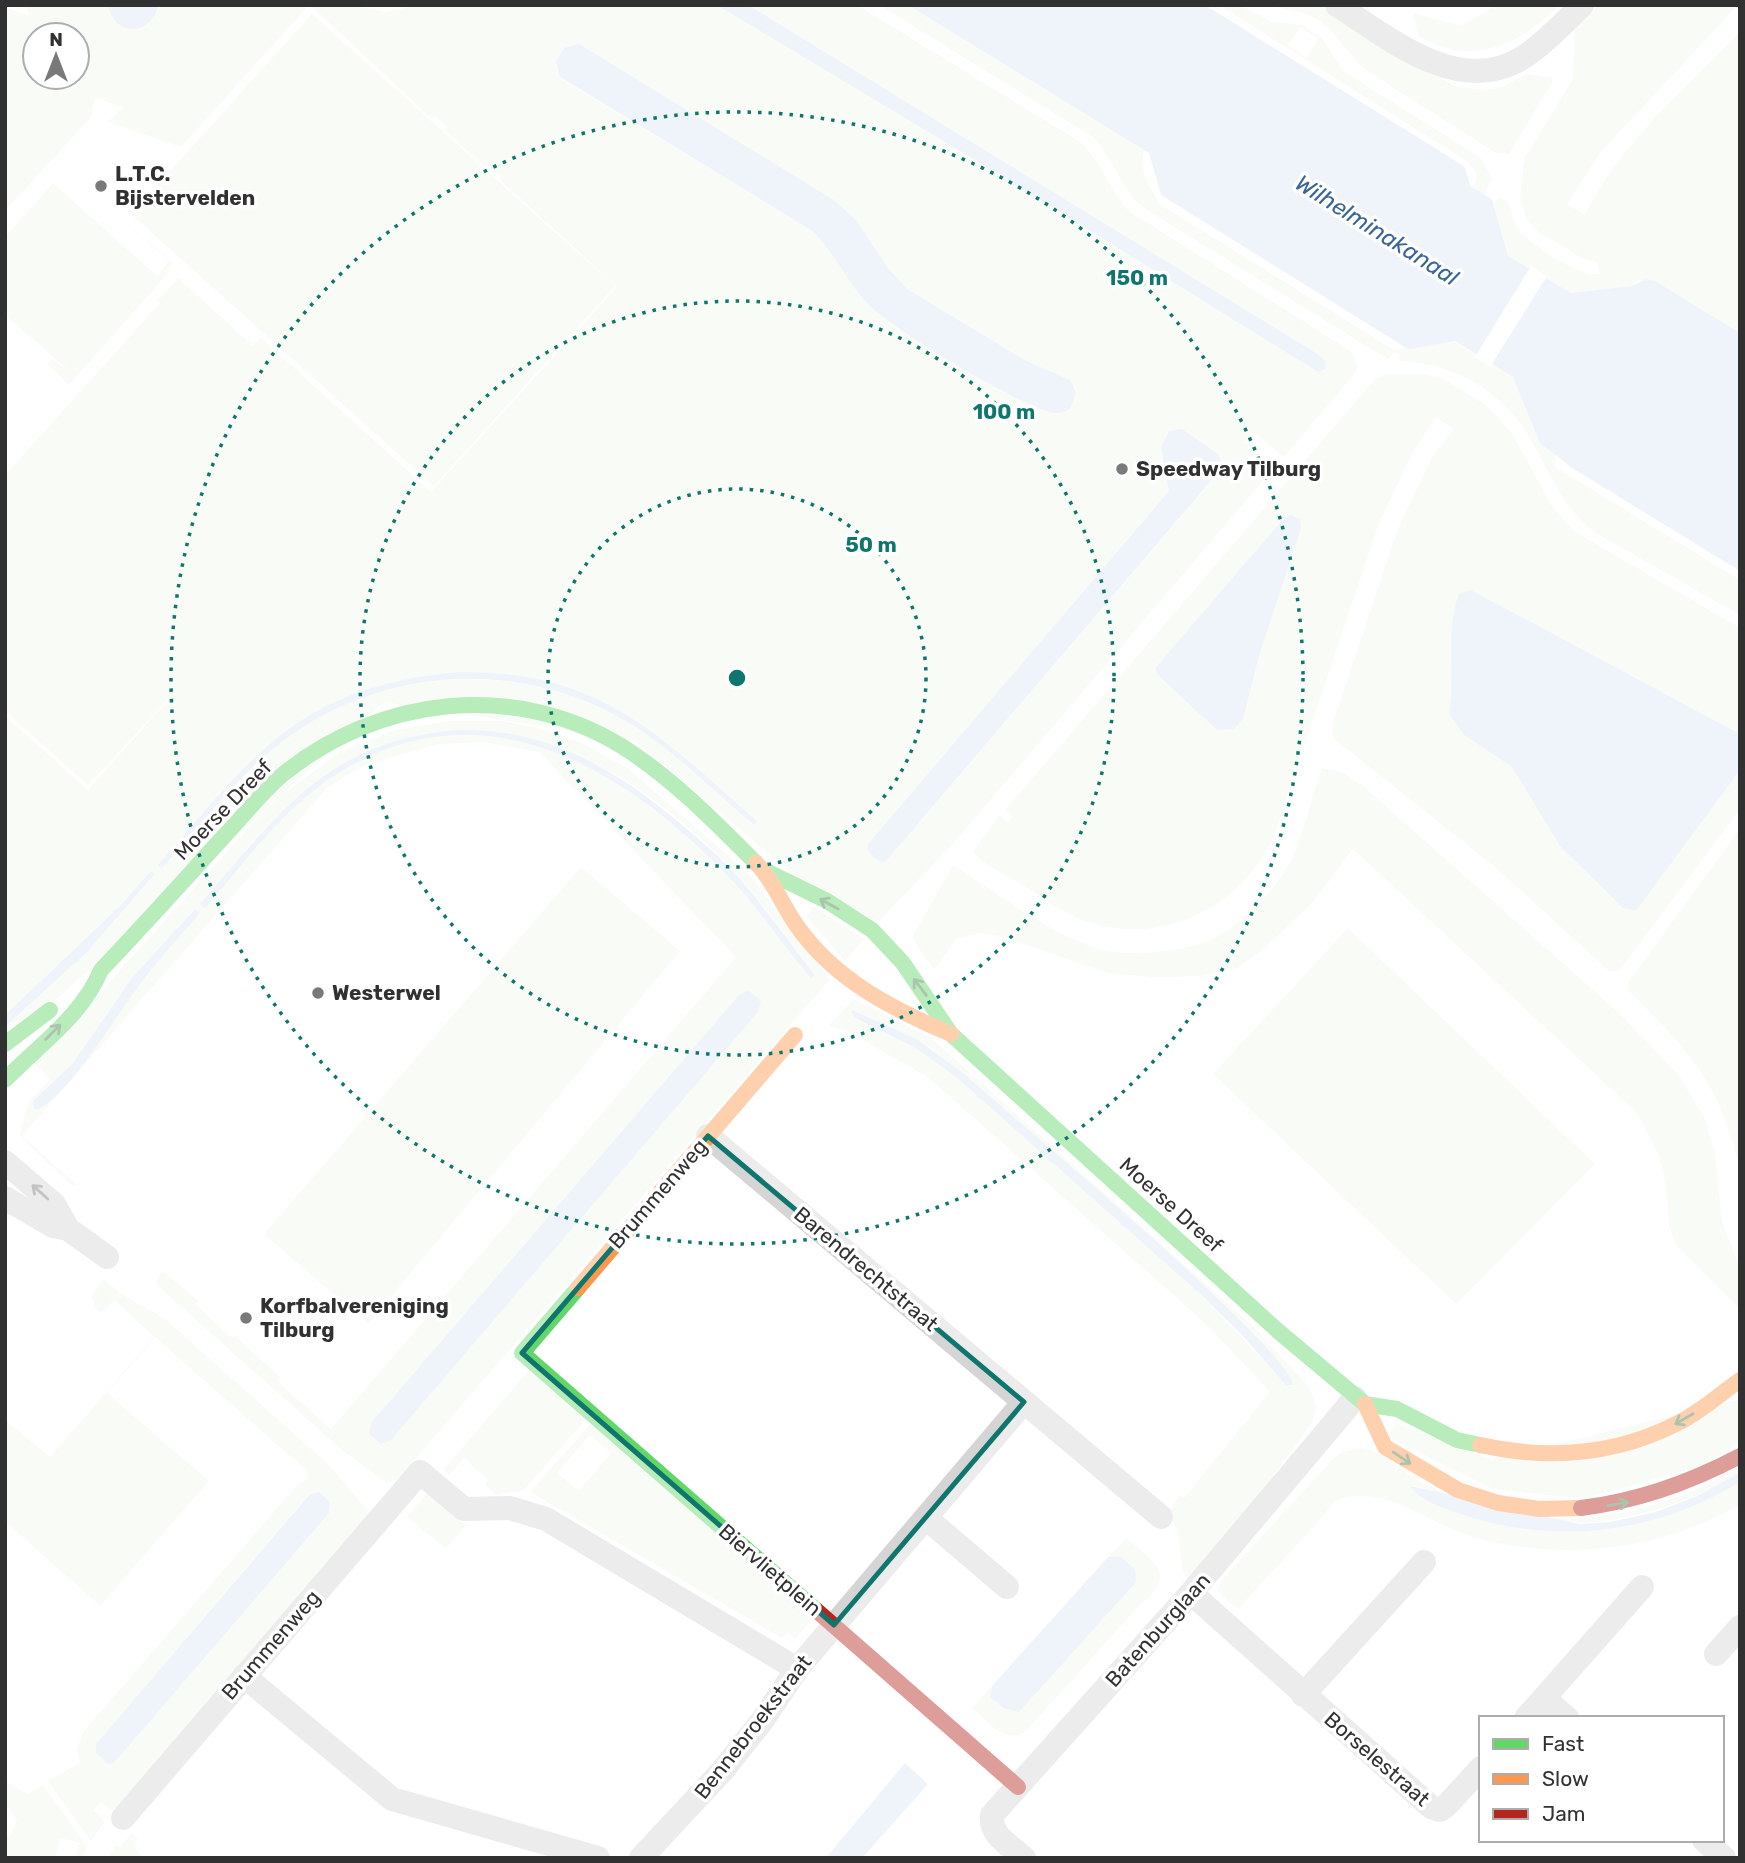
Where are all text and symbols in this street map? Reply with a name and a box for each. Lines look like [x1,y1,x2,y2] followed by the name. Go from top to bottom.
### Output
[21,21,91,91] north arrow
[49,28,63,51] text: N
[115,161,255,210] place label: L.T.C. Bijstervelden
[1290,169,1464,292] water label: Wilhelminakanaal
[93,178,109,194] marker: L.T.C. Bijstervelden
[1106,265,1168,290] text: 150 m
[973,399,1035,424] text: 100 m
[1136,456,1321,481] place label: Speedway Tilburg
[1114,461,1130,477] marker: Speedway Tilburg
[845,532,897,557] text: 50 m
[725,666,749,690] centre of rings
[169,754,277,865] street label: Moerse Dreef
[820,897,840,911] one-way arrow
[912,979,927,997] one-way arrow
[332,980,441,1005] place label: Westerwel
[310,985,326,1001] marker: Westerwel
[45,1023,62,1040] one-way arrow
[603,1134,712,1254] street label: Brummenweg
[1115,1152,1228,1257] street label: Moerse Dreef
[31,1184,49,1200] one-way arrow
[789,1201,943,1336] street label: Barendrechtstraat
[260,1293,449,1342] place label: Korfbalvereniging Tilburg
[238,1310,254,1326] marker: Korfbalvereniging Tilburg
[1674,1412,1694,1426] one-way arrow
[1392,1451,1411,1465] one-way arrow
[1606,1497,1629,1510] one-way arrow
[714,1518,827,1621] street label: Biervlietplein
[1100,1568,1215,1692] street label: Batenburglaan
[216,1585,325,1705] street label: Brummenweg
[689,1650,817,1804] street label: Bennebroekstraat
[1320,1706,1435,1811] street label: Borselestraat
[1479,1716,1724,1842] legend
[1542,1731,1584,1756] text: Fast
[1542,1766,1589,1791] text: Slow
[1542,1801,1586,1826] text: Jam

